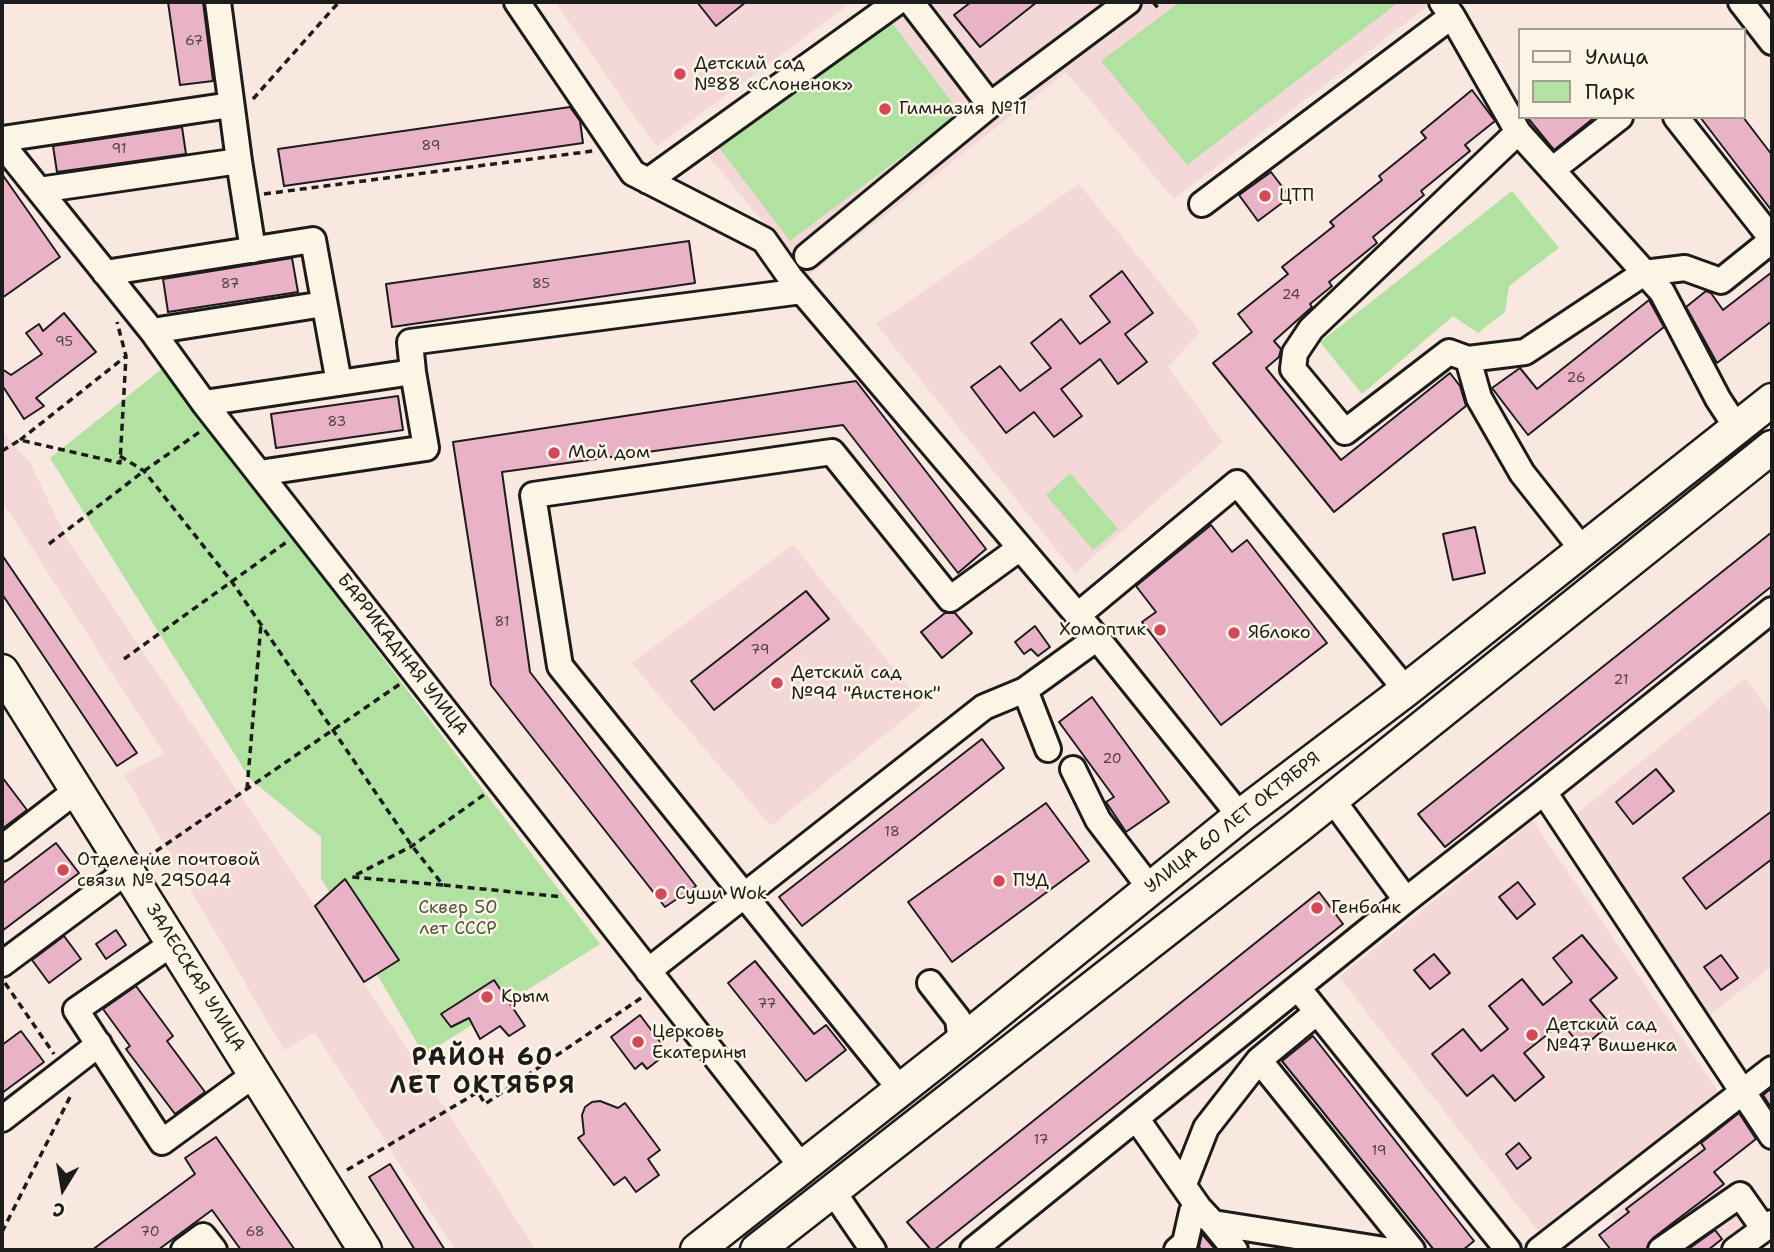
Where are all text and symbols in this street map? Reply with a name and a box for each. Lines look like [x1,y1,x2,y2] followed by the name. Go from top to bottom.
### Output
[1518,28,1746,119] legend
[185,33,203,49] house number: 67
[1585,43,1648,71] text: Улица
[694,53,853,96] place label: Детский сад №88 «Слоненок»
[672,66,688,82] marker: Детский сад №88 «Слоненок»
[1585,78,1635,106] text: Парк
[899,98,1027,120] place label: Гимназия №11
[877,101,893,117] marker: Гимназия №11
[422,138,440,154] house number: 89
[111,141,127,157] house number: 91
[1279,185,1314,207] place label: ЦТП
[1257,188,1273,204] marker: ЦТП
[221,276,239,292] house number: 87
[532,276,550,292] house number: 85
[1282,287,1300,303] house number: 24
[55,334,73,350] house number: 95
[1567,370,1585,386] house number: 26
[328,414,346,430] house number: 83
[568,442,650,464] place label: Мой дом
[546,445,562,461] marker: Мой дом
[332,570,472,740] street label: БАРРИКАДНАЯ УЛИЦА
[494,614,510,630] house number: 81
[1059,619,1146,641] place label: Хомоптик
[1152,622,1168,638] marker: Хомоптик
[1248,622,1311,644] place label: Яблоко
[1226,625,1242,641] marker: Яблоко
[750,642,770,658] house number: 79
[791,662,941,704] place label: Детский сад №94 "Аистенок"
[1614,672,1628,688] house number: 21
[769,675,785,691] marker: Детский сад №94 "Аистенок"
[1141,748,1325,898] street label: УЛИЦА 60 ЛЕТ ОКТЯБРЯ
[1102,751,1122,767] house number: 20
[884,824,900,840] house number: 18
[77,849,260,892] place label: Отделение почтовой связи № 295044
[55,862,71,878] marker: Отделение почтовой связи № 295044
[1013,870,1049,892] place label: ПУД
[991,873,1007,889] marker: ПУД
[675,883,767,905] place label: Суши Wok
[653,886,669,902] marker: Суши Wok
[418,897,498,940] park label: Сквер 50 лет СССР
[1331,897,1401,919] place label: Генбанк
[141,900,249,1056] street label: ЗАЛЕССКАЯ УЛИЦА
[1309,900,1325,916] marker: Генбанк
[501,986,549,1008] place label: Крым
[479,989,495,1005] marker: Крым
[758,996,776,1012] house number: 77
[1546,1014,1677,1056] place label: Детский сад №47 Вишенка
[652,1021,747,1064] place label: Церковь Екатерины
[1524,1027,1540,1043] marker: Детский сад №47 Вишенка
[630,1034,646,1050] marker: Церковь Екатерины
[391,1045,575,1101] district label: РАЙОН 60 ЛЕТ ОКТЯБРЯ
[1034,1132,1048,1148] house number: 17
[1371,1143,1387,1159] house number: 19
[28,1154,98,1224] north arrow
[51,1197,67,1223] text: С
[140,1224,160,1240] house number: 70
[245,1224,265,1240] house number: 68

